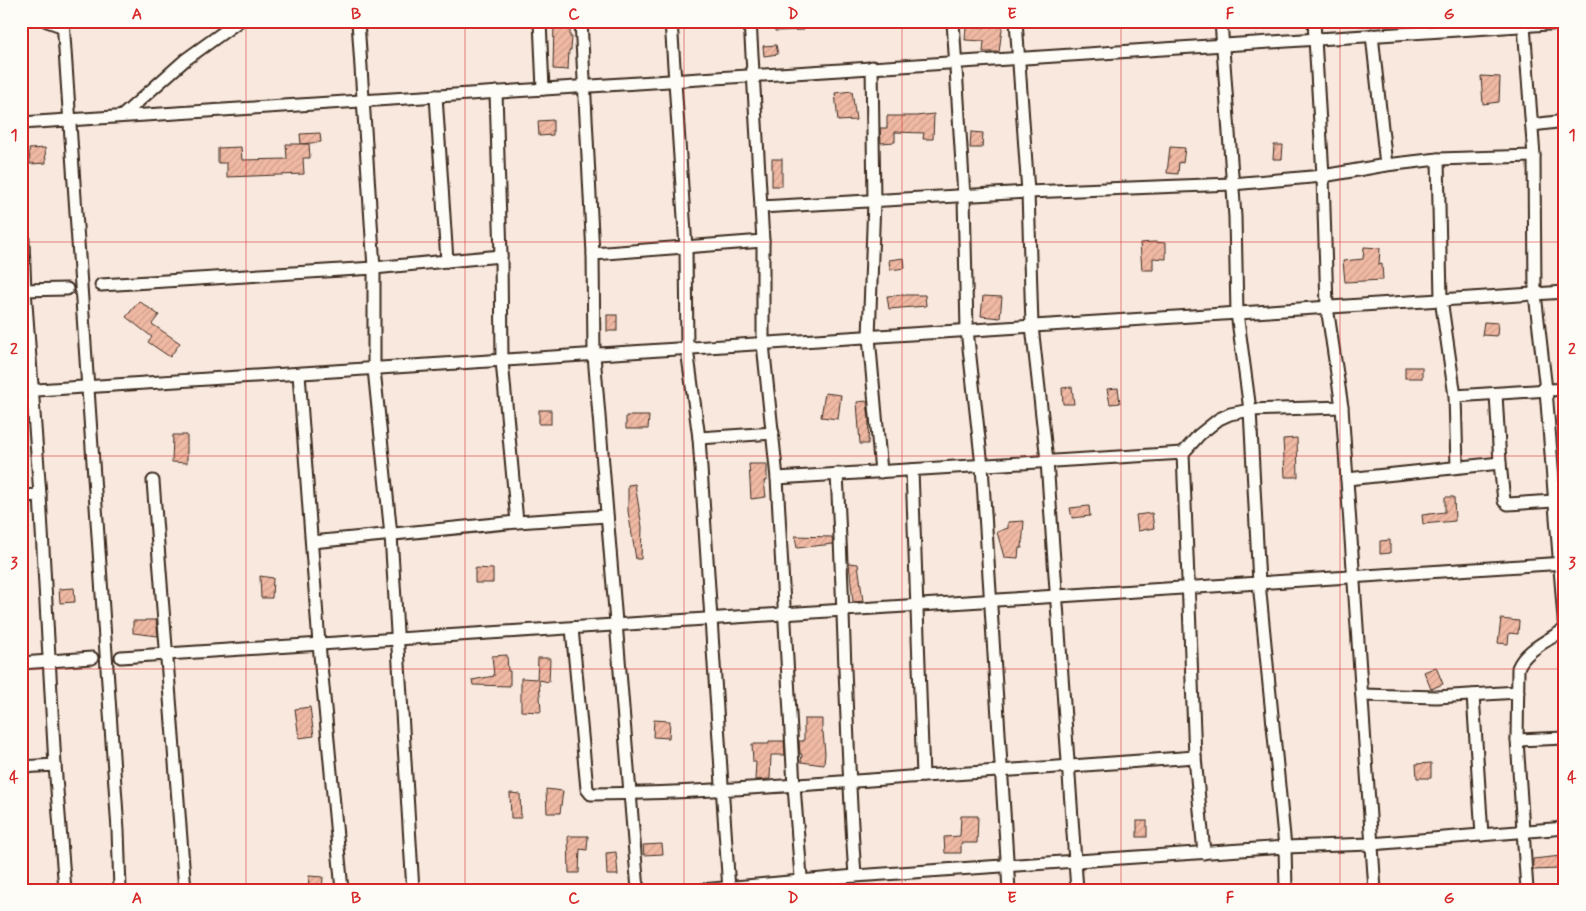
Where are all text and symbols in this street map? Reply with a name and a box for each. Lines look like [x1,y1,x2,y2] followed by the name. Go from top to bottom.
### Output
[132,4,142,25] text: A
[351,4,361,25] text: B
[568,4,580,25] text: C
[787,4,799,25] text: D
[1007,4,1017,25] text: E
[1226,4,1235,25] text: F
[1444,4,1455,25] text: G
[10,125,18,146] text: 1
[1568,125,1576,146] text: 1
[10,339,18,360] text: 2
[1568,339,1576,360] text: 2
[10,553,18,574] text: 3
[1568,553,1576,574] text: 3
[9,767,19,788] text: 4
[1567,767,1577,788] text: 4
[132,888,142,909] text: A
[351,888,361,909] text: B
[568,888,580,909] text: C
[787,888,799,909] text: D
[1007,888,1017,909] text: E
[1226,888,1235,909] text: F
[1444,888,1455,909] text: G

